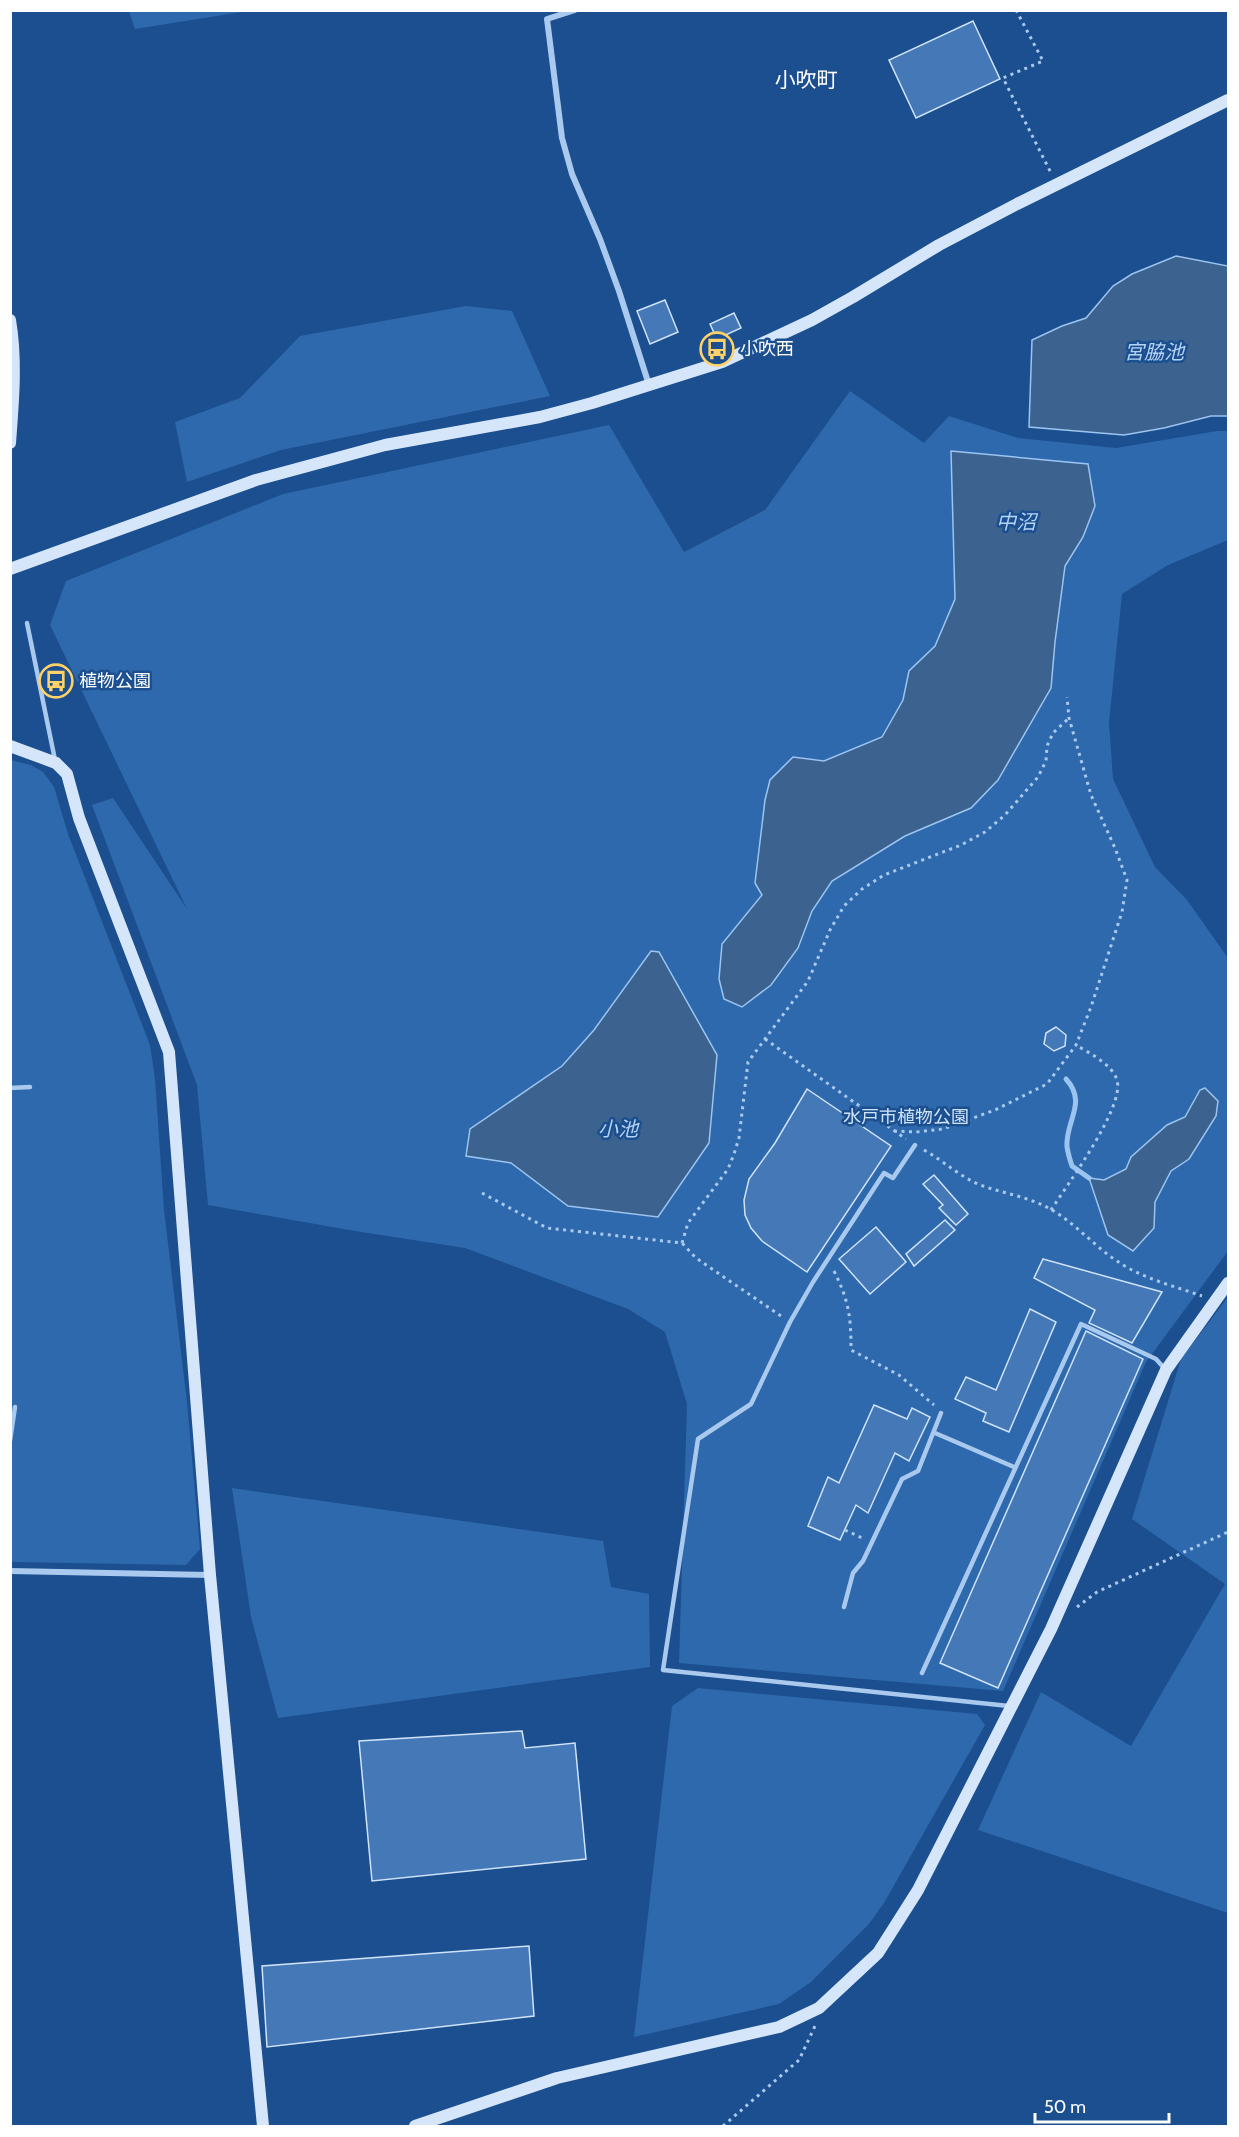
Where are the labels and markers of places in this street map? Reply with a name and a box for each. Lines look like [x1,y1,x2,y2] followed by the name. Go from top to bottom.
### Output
[699,331,735,367] bus stop icon: 小吹西
[740,338,794,360] place label: 小吹西
[38,663,74,699] bus stop icon: 植物公園
[79,670,151,692] place label: 植物公園

